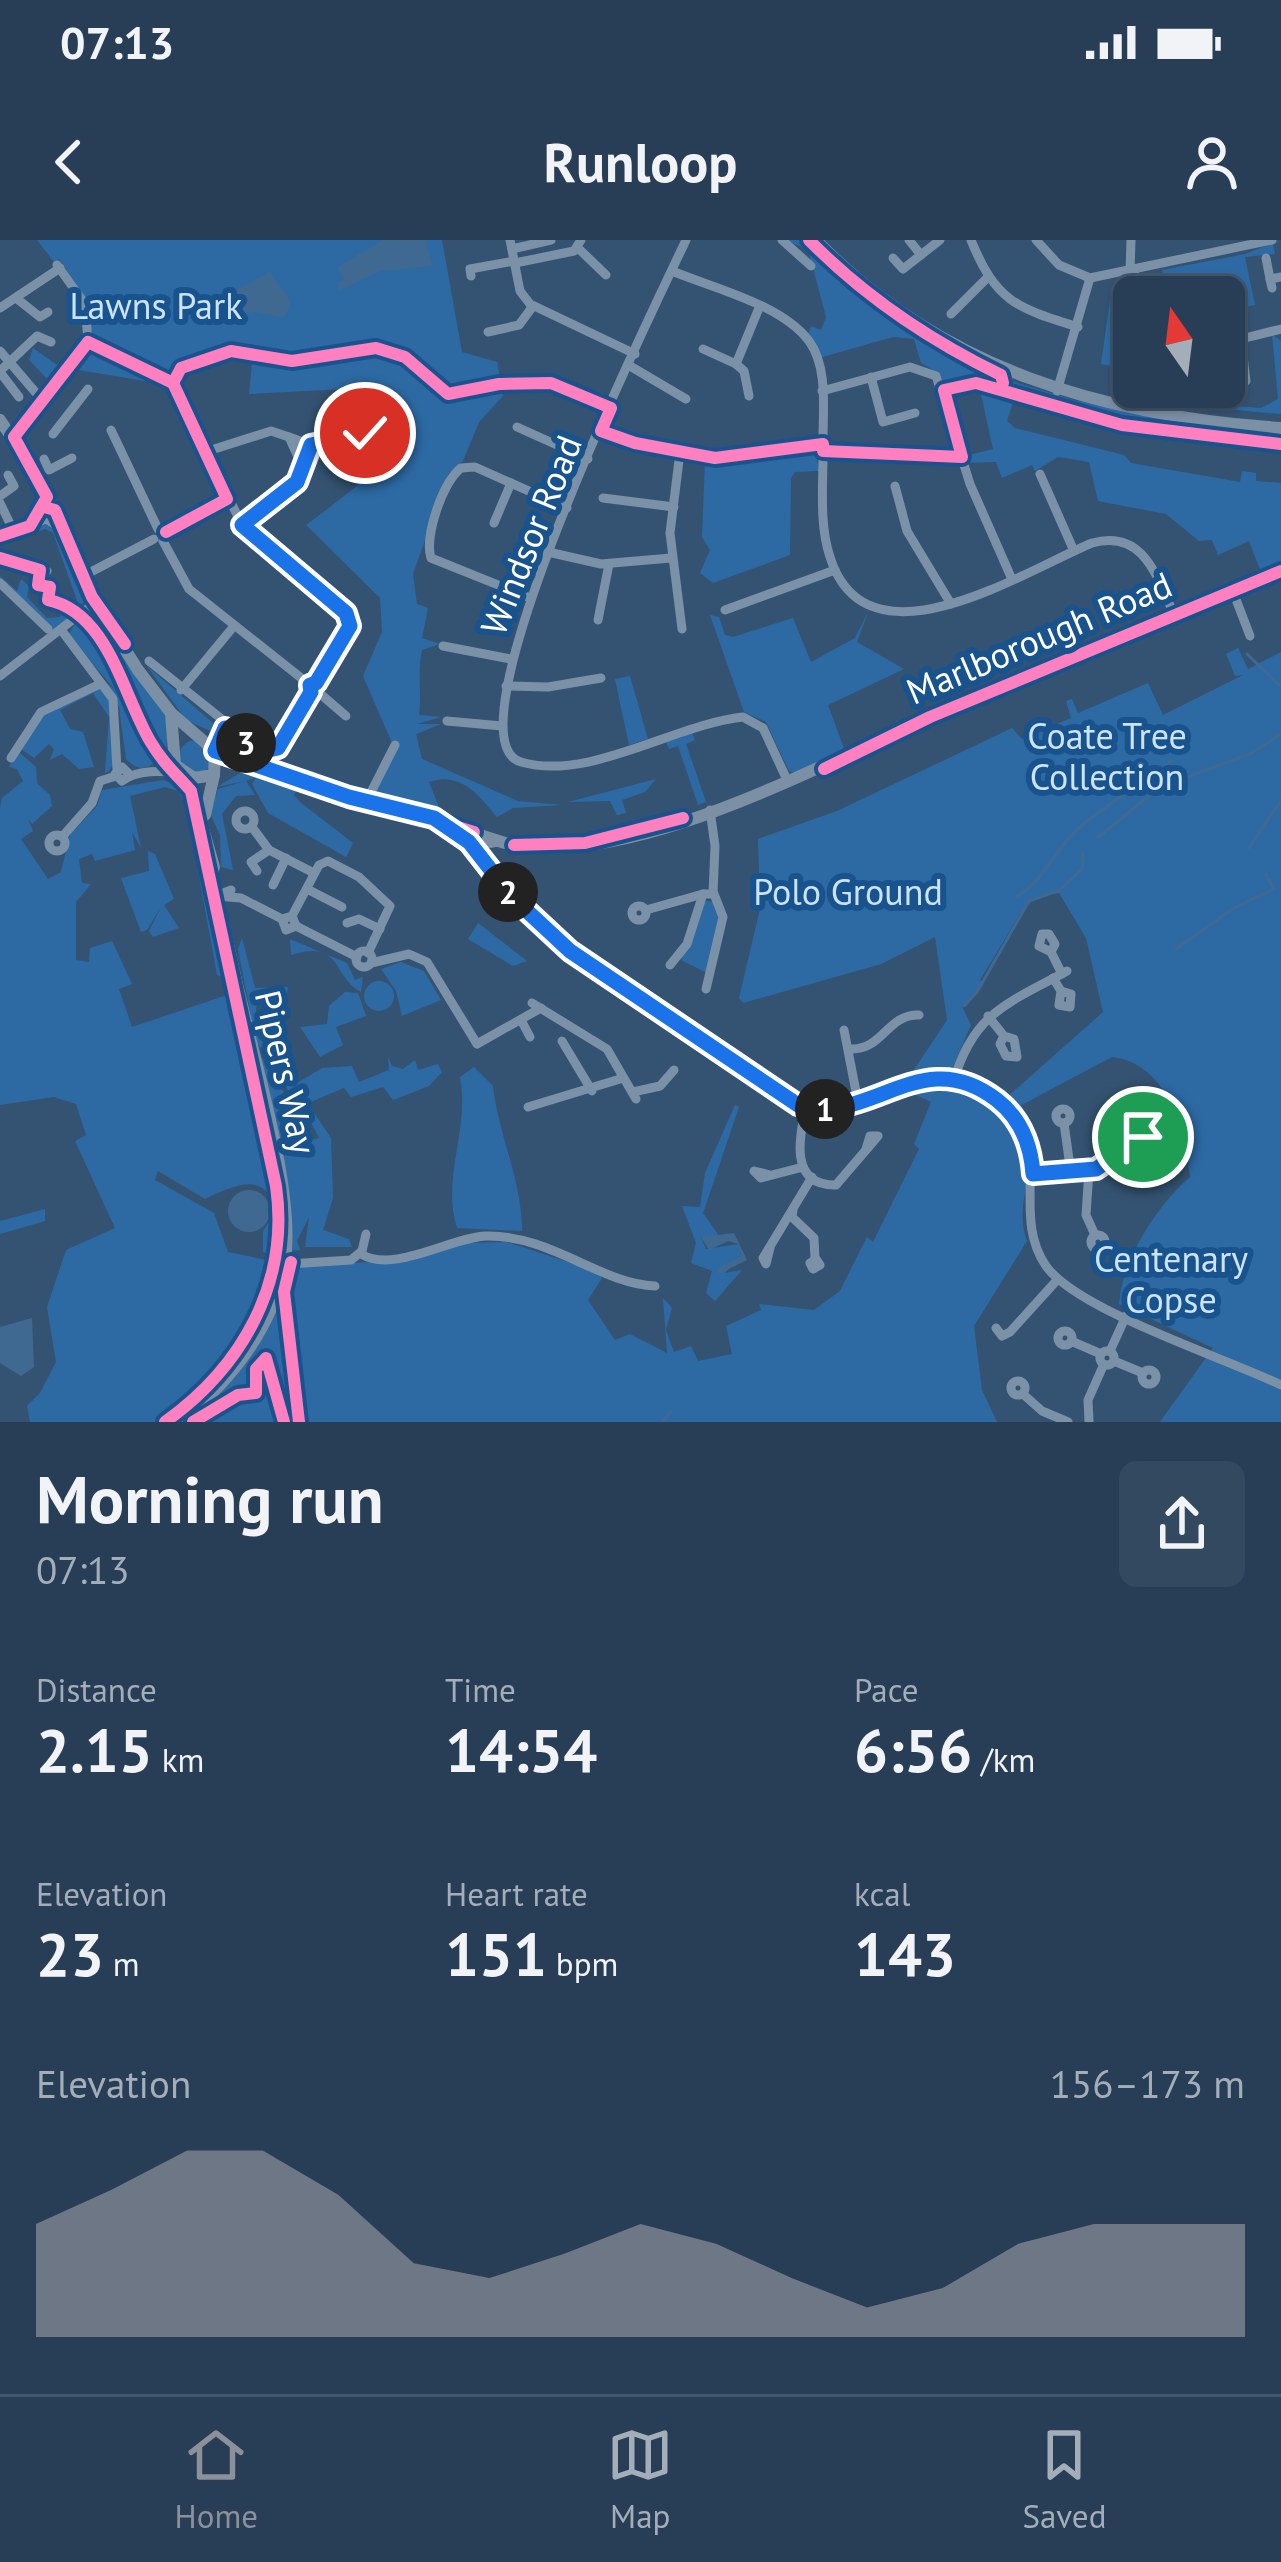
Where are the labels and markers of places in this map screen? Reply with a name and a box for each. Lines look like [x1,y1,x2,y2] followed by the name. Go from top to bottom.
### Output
[314,382,416,484] pin
[216,713,276,773] pin: 3
[478,862,538,922] pin: 2
[795,1079,855,1139] pin: 1
[1092,1086,1194,1188] pin

